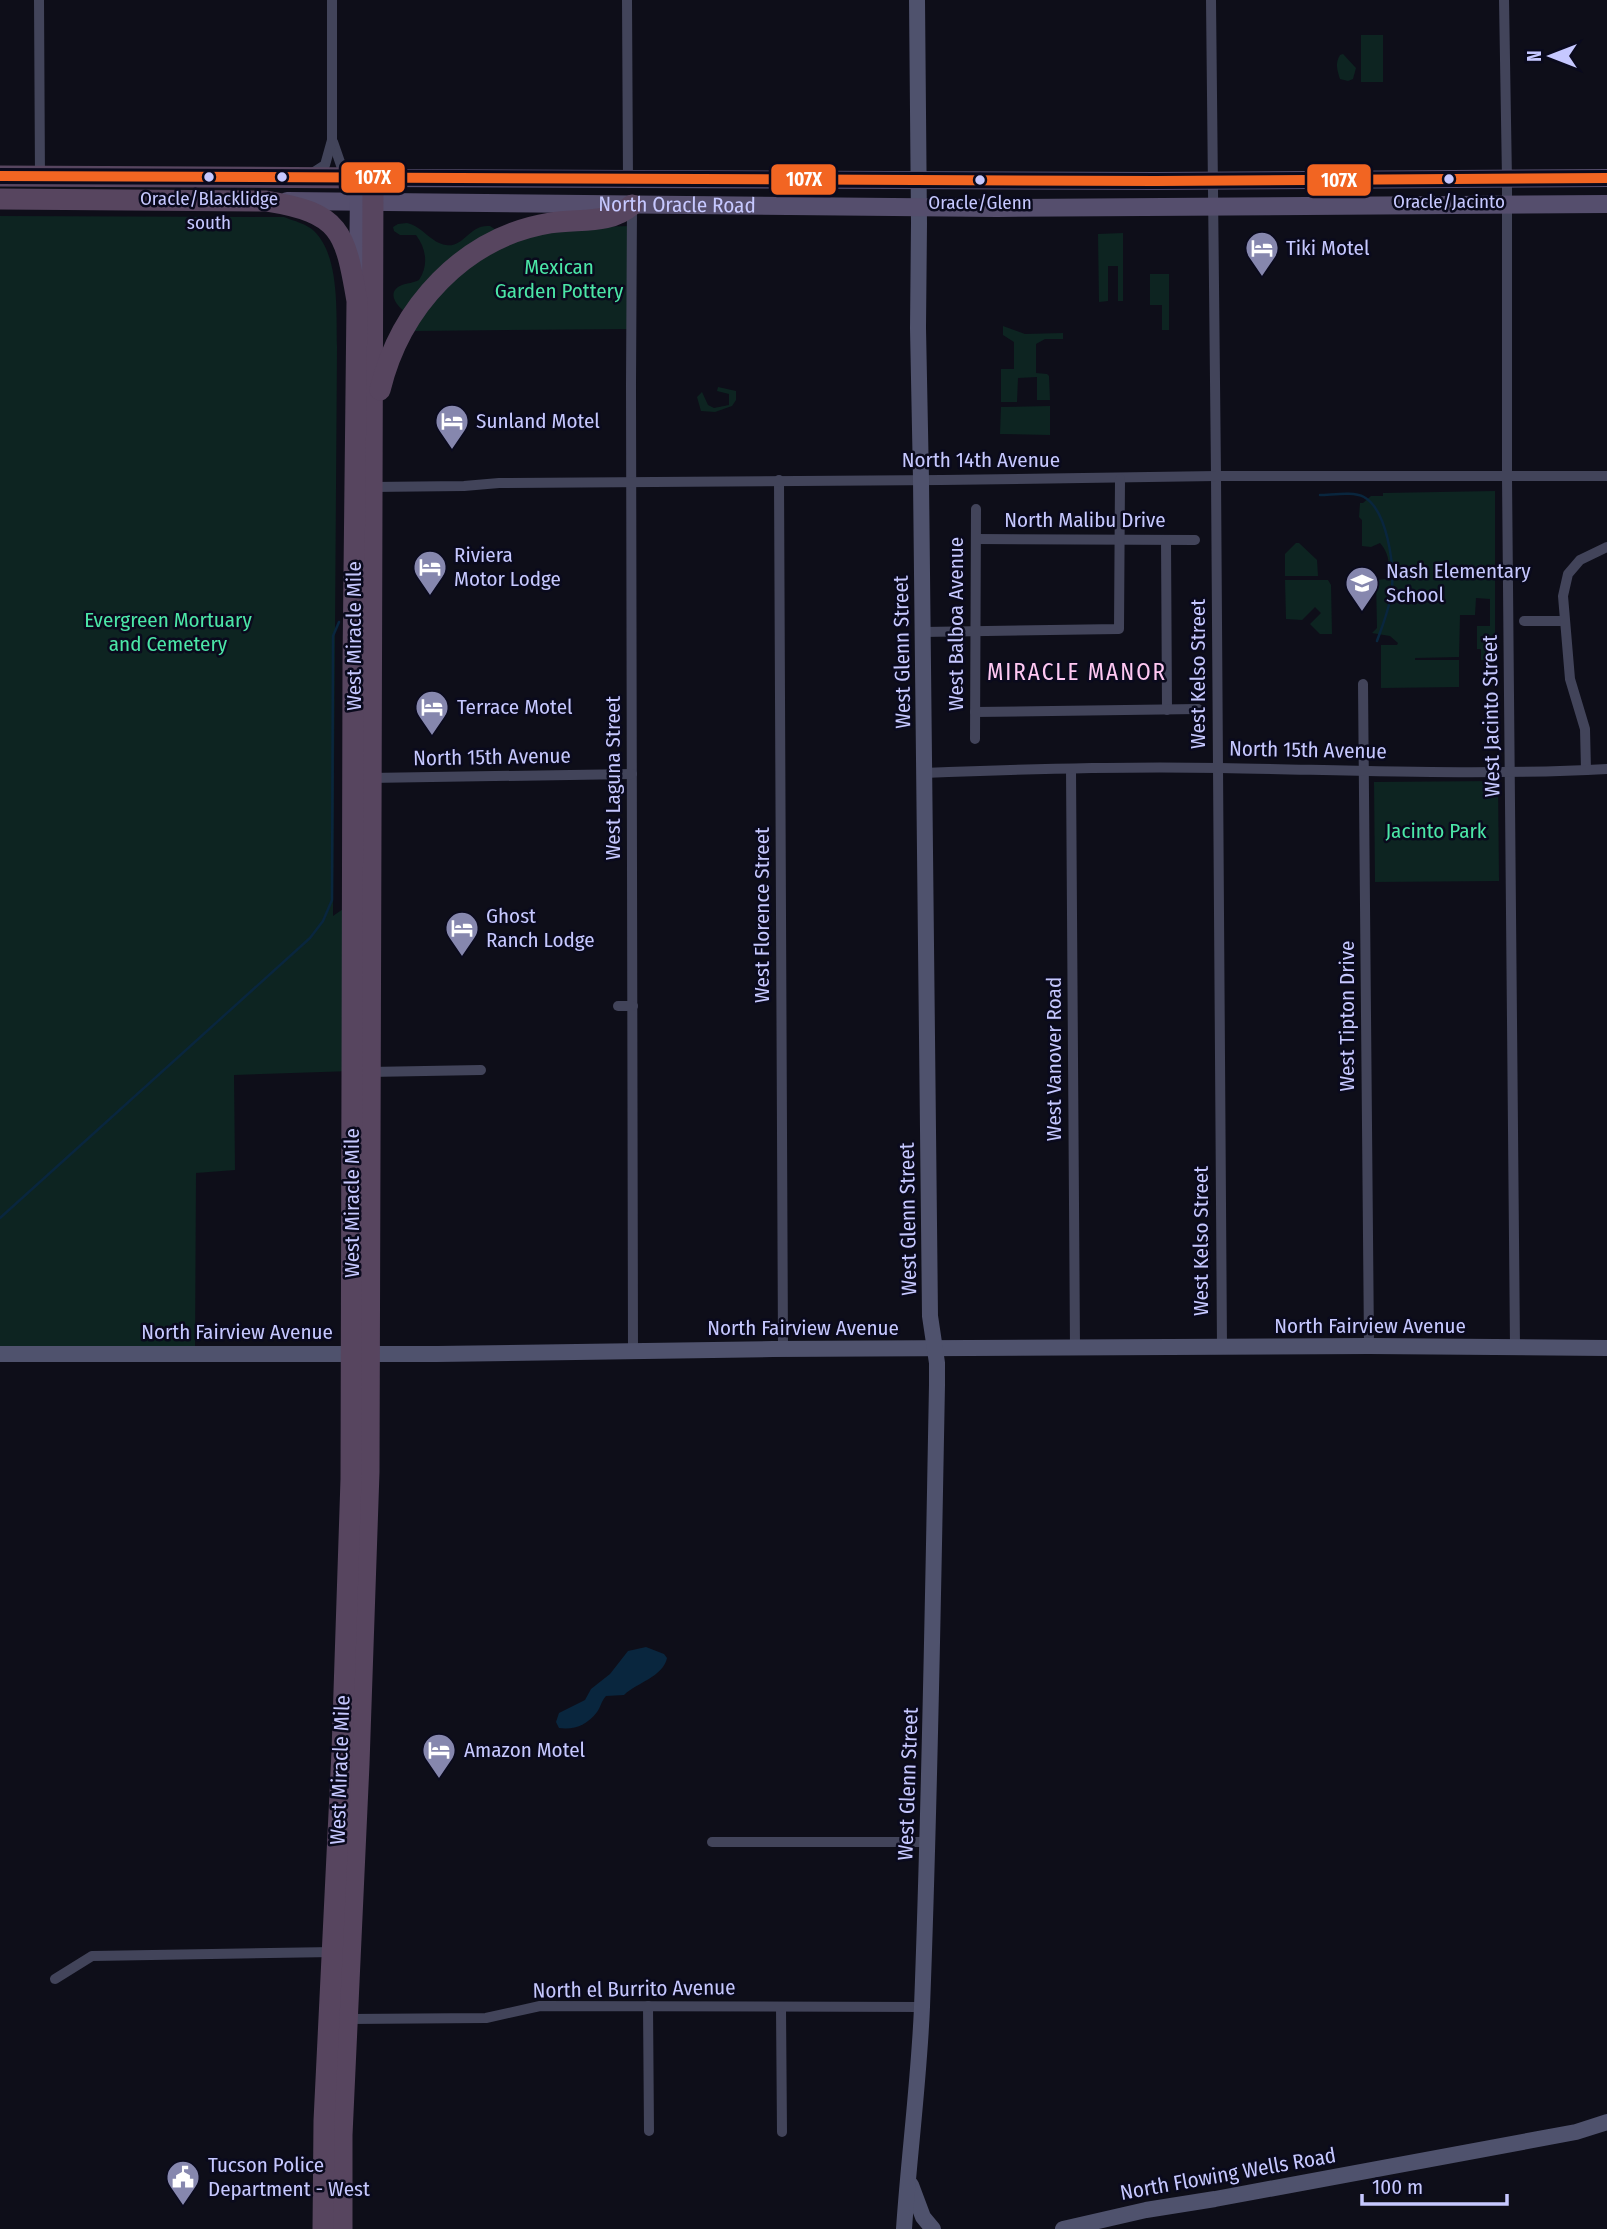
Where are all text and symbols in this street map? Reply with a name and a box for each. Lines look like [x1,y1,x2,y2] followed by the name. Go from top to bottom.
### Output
[1516,21,1586,91] north arrow
[1523,50,1546,62] text: N
[340,161,406,194] line badge: 107X
[770,163,837,196] line badge: 107X
[1306,163,1372,197] line badge: 107X
[355,166,392,189] text: 107X
[786,168,823,191] text: 107X
[1321,169,1358,192] text: 107X
[202,170,216,184] marker: Oracle/Blacklidge south
[275,170,289,184] unlabelled marker
[1442,172,1456,186] marker: Oracle/Jacinto
[973,173,987,187] marker: Oracle/Glenn
[140,187,278,234] place label: Oracle/Blacklidge south
[1393,190,1505,213] place label: Oracle/Jacinto
[598,191,756,219] street label: North Oracle Road
[928,191,1032,214] place label: Oracle/Glenn
[1243,229,1281,278] hotel icon: Tiki Motel
[1286,235,1370,261] place label: Tiki Motel
[495,254,624,304] park label: Mexican Garden Pottery
[433,402,471,451] hotel icon: Sunland Motel
[476,408,600,434] place label: Sunland Motel
[902,447,1060,473] street label: North 14th Avenue
[1004,507,1166,533] street label: North Malibu Drive
[943,537,969,711] street label: West Balboa Avenue
[454,542,561,592] place label: Riviera Motor Lodge
[411,548,449,597] hotel icon: Riviera Motor Lodge
[1386,558,1531,608] place label: Nash Elementary School
[341,561,367,711] street label: West Miracle Mile
[1343,564,1381,613] school or university icon: Nash Elementary School
[888,575,916,729] street label: West Glenn Street
[1185,599,1211,749] street label: West Kelso Street
[84,607,252,657] park label: Evergreen Mortuary and Cemetery
[1477,635,1505,797] street label: West Jacinto Street
[987,658,1167,686] district label: MIRACLE MANOR
[413,688,451,737] hotel icon: Terrace Motel
[457,694,573,720] place label: Terrace Motel
[600,696,626,860] street label: West Laguna Street
[1229,736,1387,764] street label: North 15th Avenue
[413,743,571,771] street label: North 15th Avenue
[1385,818,1487,844] park label: Jacinto Park
[749,827,775,1003] street label: West Florence Street
[486,903,595,953] place label: Ghost Ranch Lodge
[443,909,481,958] hotel icon: Ghost Ranch Lodge
[1334,941,1360,1091] street label: West Tipton Drive
[1041,977,1067,1141] street label: West Vanover Road
[339,1128,365,1278] street label: West Miracle Mile
[894,1142,922,1296] street label: West Glenn Street
[1188,1166,1214,1316] street label: West Kelso Street
[1274,1313,1466,1339] street label: North Fairview Avenue
[707,1315,899,1341] street label: North Fairview Avenue
[141,1319,333,1345] street label: North Fairview Avenue
[324,1695,356,1845] street label: West Miracle Mile
[892,1707,924,1861] street label: West Glenn Street
[420,1731,458,1780] hotel icon: Amazon Motel
[464,1737,586,1763] place label: Amazon Motel
[532,1974,736,2004] street label: North el Burrito Avenue
[1118,2142,1338,2206] street label: North Flowing Wells Road
[208,2152,370,2202] place label: Tucson Police Department - West
[164,2158,202,2207] public building icon: Tucson Police Department - West
[1362,2162,1507,2206] scale bar
[1372,2174,1423,2200] text: 100 m

